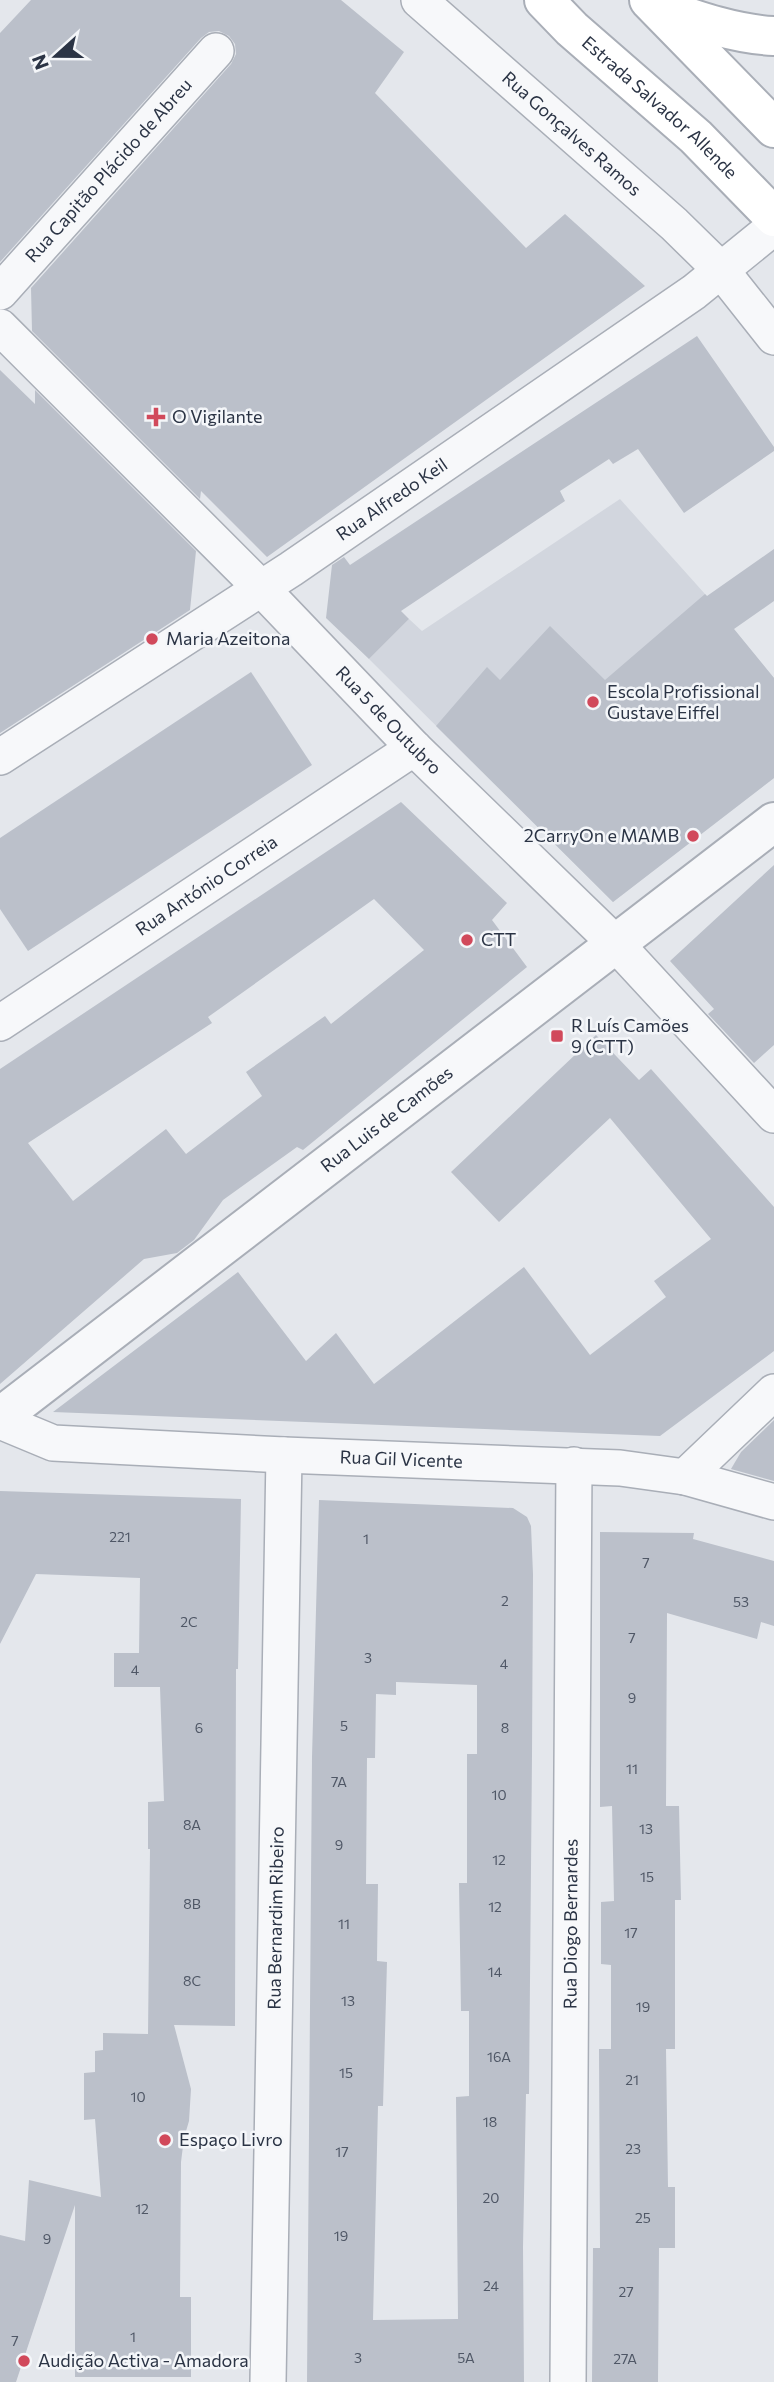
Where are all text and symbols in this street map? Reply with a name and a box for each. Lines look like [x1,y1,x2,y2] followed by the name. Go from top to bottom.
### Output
[21,21,91,91] north arrow
[578,31,742,183] street label: Estrada Salvador Allende
[26,51,53,73] text: N
[498,66,646,200] street label: Rua Gonçalves Ramos
[20,74,196,266] street label: Rua Capitão Plácido de Abreu
[172,405,263,427] place label: O Vigilante
[146,407,166,427] marker: O Vigilante
[332,453,451,545] street label: Rua Alfredo Keil
[166,627,290,649] place label: Maria Azeitona
[144,631,160,647] marker: Maria Azeitona
[332,661,447,779] street label: Rua 5 de Outubro
[607,680,760,723] place label: Escola Profissional Gustave Eiffel
[585,694,601,710] marker: Escola Profissional Gustave Eiffel
[524,824,679,846] place label: 2CarryOn e MAMB
[685,828,701,844] marker: 2CarryOn e MAMB
[131,830,281,940] street label: Rua António Correia
[481,928,516,950] place label: CTT
[459,932,475,948] marker: CTT
[571,1014,689,1057] place label: R Luís Camões 9 (CTT)
[549,1028,565,1044] marker: R Luís Camões 9 (CTT)
[316,1061,457,1177] street label: Rua Luis de Camões
[339,1445,463,1472] street label: Rua Gil Vicente
[109,1528,131,1545] house number: 221
[363,1530,369,1547] house number: 1
[642,1554,650,1571] house number: 7
[501,1592,509,1609] house number: 2
[733,1593,749,1610] house number: 53
[180,1613,198,1630] house number: 2C
[628,1629,636,1646] house number: 7
[364,1649,372,1666] house number: 3
[500,1655,509,1672] house number: 4
[131,1661,140,1678] house number: 4
[628,1689,636,1706] house number: 9
[340,1717,348,1734] house number: 5
[195,1719,203,1736] house number: 6
[501,1719,509,1736] house number: 8
[626,1760,638,1777] house number: 11
[331,1773,347,1790] house number: 7A
[491,1786,507,1803] house number: 10
[183,1816,201,1833] house number: 8A
[639,1820,653,1837] house number: 13
[262,1826,288,2010] street label: Rua Bernardim Ribeiro
[335,1836,343,1853] house number: 9
[558,1839,582,2009] street label: Rua Diogo Bernardes
[492,1851,506,1868] house number: 12
[640,1868,654,1885] house number: 15
[183,1895,201,1912] house number: 8B
[488,1898,502,1915] house number: 12
[338,1915,350,1932] house number: 11
[624,1924,638,1941] house number: 17
[488,1963,503,1980] house number: 14
[183,1972,201,1989] house number: 8C
[341,1992,355,2009] house number: 13
[636,1998,650,2015] house number: 19
[487,2048,511,2065] house number: 16A
[339,2064,353,2081] house number: 15
[625,2071,639,2088] house number: 21
[130,2088,146,2105] house number: 10
[483,2113,497,2130] house number: 18
[179,2128,283,2150] place label: Espaço Livro
[157,2132,173,2148] marker: Espaço Livro
[625,2140,641,2157] house number: 23
[335,2143,349,2160] house number: 17
[483,2189,499,2206] house number: 20
[135,2200,149,2217] house number: 12
[635,2209,651,2226] house number: 25
[334,2227,348,2244] house number: 19
[43,2230,51,2247] house number: 9
[483,2277,500,2294] house number: 24
[618,2283,634,2300] house number: 27
[130,2328,136,2345] house number: 1
[11,2332,19,2349] house number: 7
[38,2349,249,2371] place label: Audição Activa - Amadora
[354,2349,362,2366] house number: 3
[457,2349,475,2366] house number: 5A
[613,2350,637,2367] house number: 27A
[16,2353,32,2369] marker: Audição Activa - Amadora

